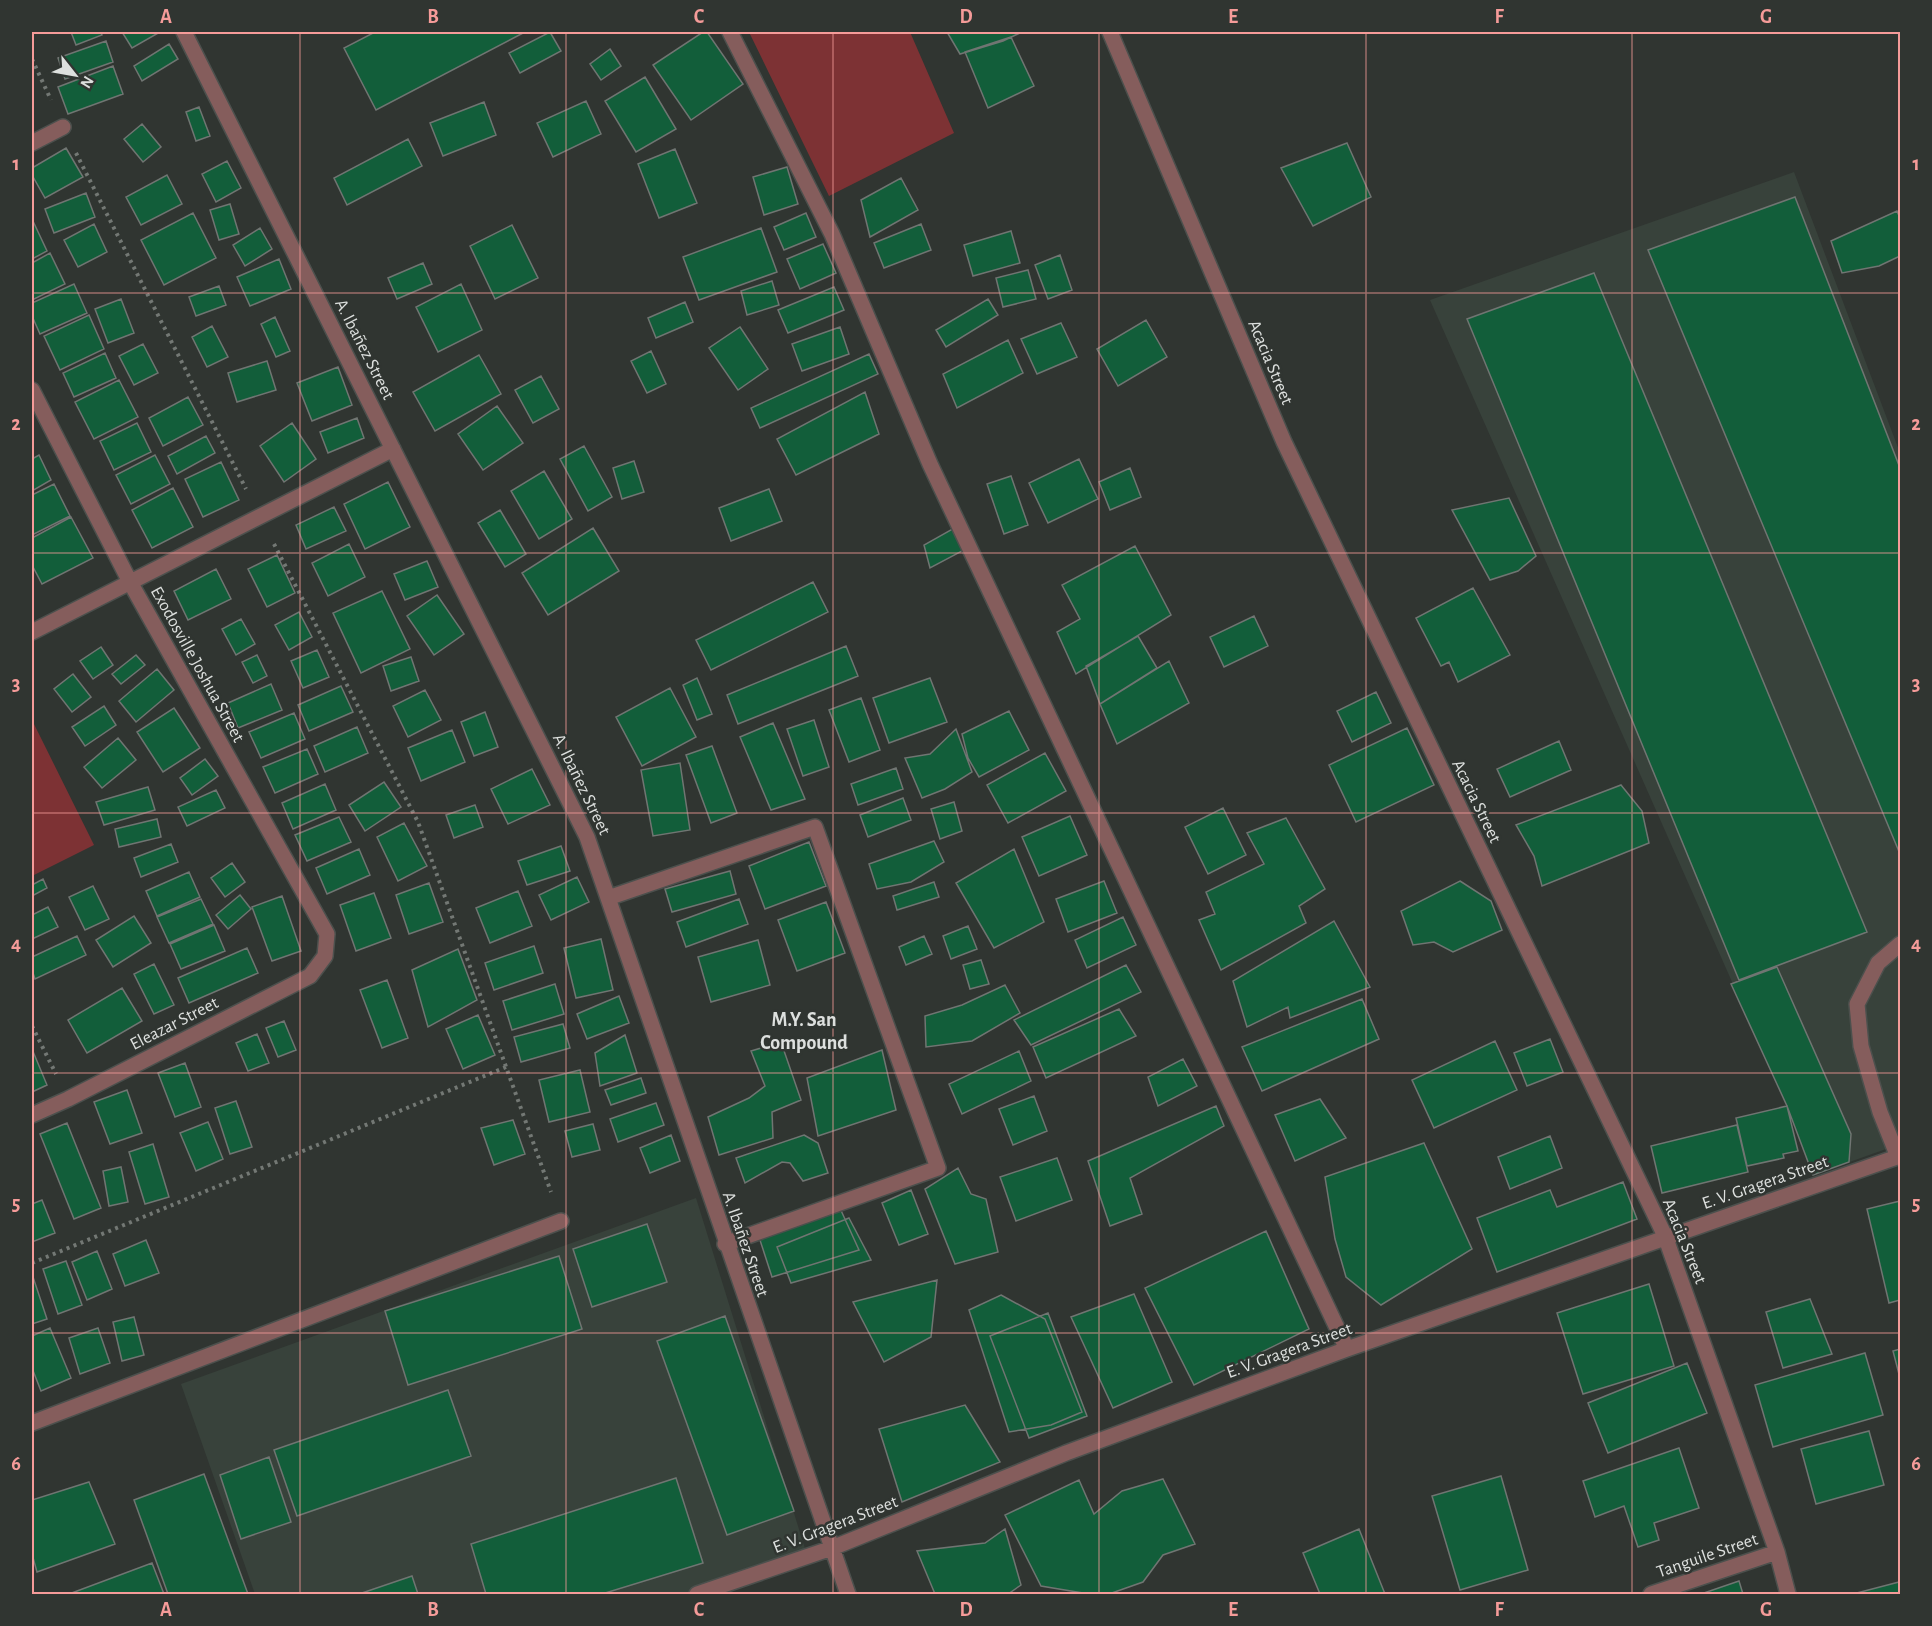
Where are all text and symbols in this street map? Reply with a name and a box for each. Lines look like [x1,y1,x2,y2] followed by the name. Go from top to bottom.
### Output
[160,7,172,27] text: A
[427,7,439,27] text: B
[694,7,705,27] text: C
[959,7,973,27] text: D
[1228,7,1238,27] text: E
[1494,7,1504,27] text: F
[1760,7,1772,27] text: G
[45,45,105,105] north arrow
[77,73,97,91] text: N
[12,154,20,174] text: 1
[1912,154,1920,174] text: 1
[331,296,397,403] street label: A. Ibañez Street
[1244,317,1296,408] street label: Acacia Street
[11,414,21,434] text: 2
[1911,414,1921,434] text: 2
[147,584,248,746] street label: Exodosville Joshua Street
[12,674,20,694] text: 3
[1912,674,1920,694] text: 3
[549,731,613,838] street label: A. Ibañez Street
[1448,757,1504,846] street label: Acacia Street
[11,934,21,954] text: 4
[1911,934,1921,954] text: 4
[127,994,222,1054] street label: Eleazar Street
[760,1010,848,1053] district label: M.Y. San Compound
[1700,1153,1831,1213] street label: E. V. Gragera Street
[719,1189,772,1300] street label: A. Ibañez Street
[12,1194,20,1214] text: 5
[1912,1194,1920,1214] text: 5
[1659,1196,1709,1287] street label: Acacia Street
[1224,1320,1355,1382] street label: E. V. Gragera Street
[11,1454,21,1474] text: 6
[1911,1454,1921,1474] text: 6
[770,1493,901,1557] street label: E. V. Gragera Street
[1655,1530,1760,1582] street label: Tanguile Street
[160,1600,172,1620] text: A
[427,1600,439,1620] text: B
[694,1600,705,1620] text: C
[959,1600,973,1620] text: D
[1228,1600,1238,1620] text: E
[1494,1600,1504,1620] text: F
[1760,1600,1772,1620] text: G

